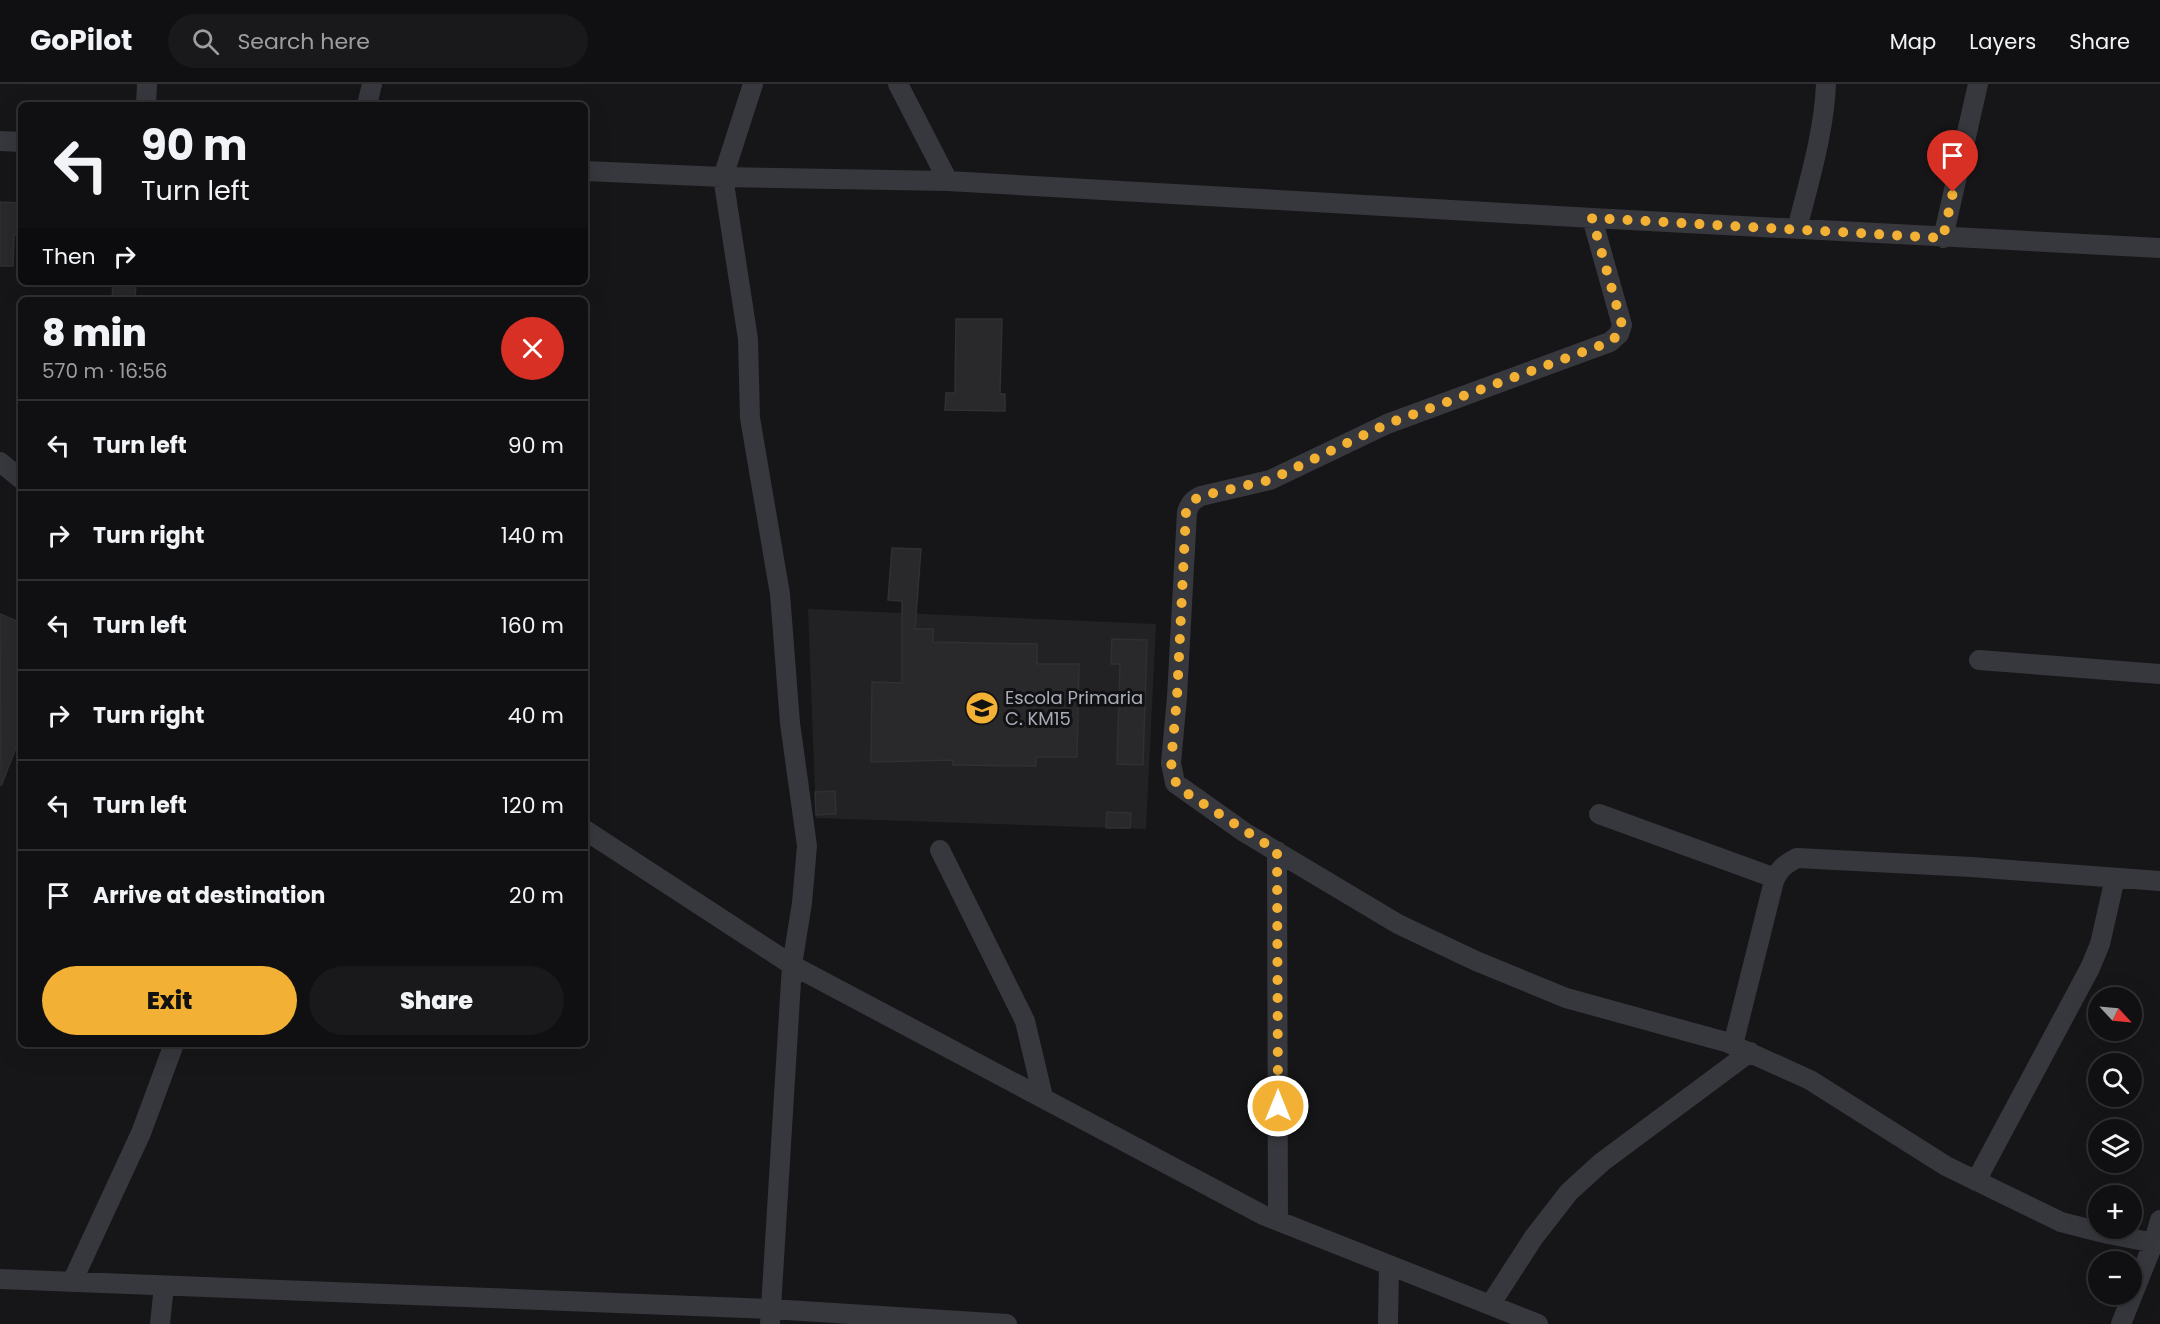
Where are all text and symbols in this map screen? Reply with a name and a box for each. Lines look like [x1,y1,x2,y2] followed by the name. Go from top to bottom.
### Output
[168,14,588,68] search box
[30,21,132,60] text: GoPilot
[189,25,222,58] icon: search
[237,26,370,57] text: Search here
[1890,27,1936,56] text: Map
[1969,27,2036,56] text: Layers
[2069,27,2130,56] text: Share
[141,116,248,175] text: 90 m
[42,126,120,204] icon: left
[1927,130,1978,192] pin
[1936,139,1969,172] icon: arrive
[141,172,250,209] text: Turn left
[108,240,141,273] icon: right
[42,241,96,272] text: Then
[42,308,147,359] text: 8 min
[501,317,564,380] button: close
[42,357,168,385] text: 570 m · 16:56
[42,429,75,462] icon: left
[93,430,187,461] text: Turn left
[508,430,564,461] text: 90 m
[42,519,75,552] icon: right
[93,520,204,551] text: Turn right
[501,520,564,551] text: 140 m
[42,609,75,642] icon: left
[93,610,187,641] text: Turn left
[501,610,564,641] text: 160 m
[1005,685,1143,731] place label: Escola Primaria C. KM15
[964,690,1000,726] school or university icon: Escola Primaria C. KM15
[42,699,75,732] icon: right
[93,700,204,731] text: Turn right
[508,700,564,731] text: 40 m
[42,789,75,822] icon: left
[93,790,187,821] text: Turn left
[502,790,564,821] text: 120 m
[42,879,75,912] icon: arrive
[93,880,325,911] text: Arrive at destination
[509,880,564,911] text: 20 m
[42,966,297,1035] button: Exit
[309,966,564,1035] button: Share
[2088,987,2142,1041] north arrow
[2088,987,2142,1305] map controls
[2088,1053,2142,1107] button: search
[1246,1074,1310,1138] position arrow
[2088,1119,2142,1173] button: layers
[2088,1185,2142,1239] button: +
[2088,1251,2142,1305] button: −

